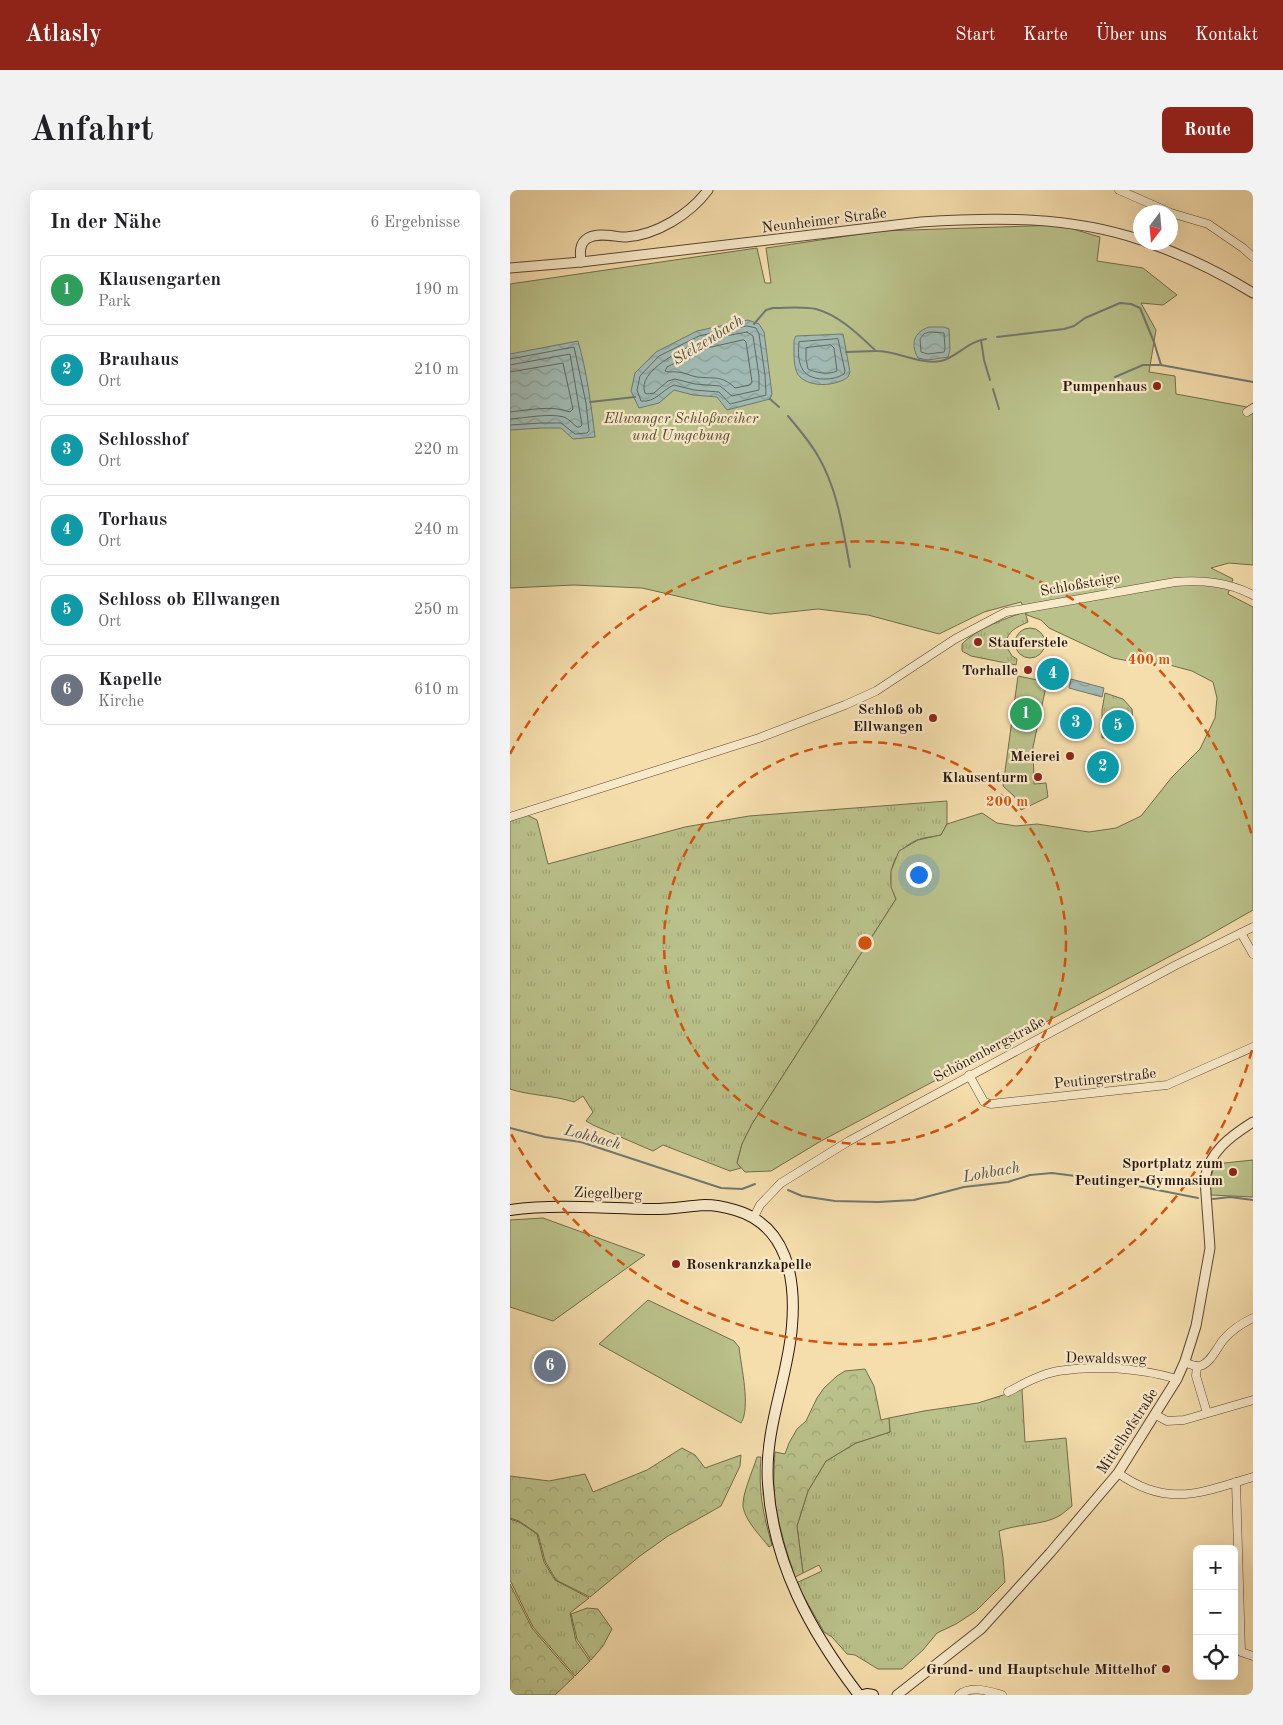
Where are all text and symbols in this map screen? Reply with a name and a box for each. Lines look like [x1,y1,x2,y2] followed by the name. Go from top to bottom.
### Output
[25,23,102,47] text: Atlasly
[955,26,995,44] text: Start
[1023,26,1068,44] text: Karte
[1096,26,1167,44] text: Über uns
[1195,26,1258,44] text: Kontakt
[1162,107,1253,153] button: Route
[30,113,153,148] text: Anfahrt
[1133,205,1178,250] north arrow
[761,206,888,237] street label: Neunheimer Straße
[50,212,161,233] text: In der Nähe
[370,215,460,231] text: 6 Ergebnisse
[98,271,221,290] text: Klausengarten
[62,282,72,298] text: 1
[414,282,459,298] text: 190 m
[98,294,131,310] text: Park
[670,313,746,369] water label: Stelzenbach
[98,351,179,370] text: Brauhaus
[62,362,72,378] text: 2
[414,362,459,378] text: 210 m
[98,374,121,390] text: Ort
[1062,380,1147,395] place label: Pumpenhaus
[1151,380,1163,392] marker: Pumpenhaus
[603,412,759,444] park label: Ellwanger Schloßweiher und Umgebung
[98,431,188,450] text: Schlosshof
[62,442,72,458] text: 3
[414,442,459,458] text: 220 m
[98,454,121,470] text: Ort
[98,511,167,530] text: Torhaus
[62,522,72,538] text: 4
[414,522,459,538] text: 240 m
[98,534,121,550] text: Ort
[1039,571,1122,600] street label: Schloßsteige
[98,591,280,610] text: Schloss ob Ellwangen
[62,602,72,618] text: 5
[414,602,459,618] text: 250 m
[98,614,121,630] text: Ort
[972,636,984,648] marker: Stauferstele
[988,636,1068,651] place label: Stauferstele
[1128,653,1170,668] text: 400 m
[1037,655,1069,693] pin: 4
[962,664,1018,679] place label: Torhalle
[1022,664,1034,676] marker: Torhalle
[98,671,162,690] text: Kapelle
[62,682,72,698] text: 6
[414,682,459,698] text: 610 m
[98,694,144,710] text: Kirche
[1010,695,1042,733] pin: 1
[853,703,923,735] place label: Schloß ob Ellwangen
[1060,704,1092,742] pin: 3
[1102,707,1134,745] pin: 5
[927,712,939,724] marker: Schloß ob Ellwangen
[1087,748,1119,786] pin: 2
[1010,750,1060,765] place label: Meierei
[1064,750,1076,762] marker: Meierei
[942,771,1028,786] place label: Klausenturm
[1032,771,1044,783] marker: Klausenturm
[986,795,1028,810] text: 200 m
[906,862,932,888] your location
[856,934,874,952] centre of rings
[932,1015,1048,1086] street label: Schönenbergstraße
[1053,1067,1157,1092] street label: Peutingerstraße
[562,1122,622,1153] water label: Lohbach
[1074,1157,1223,1189] place label: Sportplatz zum Peutinger-Gymnasium
[961,1160,1021,1186] water label: Lohbach
[1227,1166,1239,1178] marker: Sportplatz zum Peutinger-Gymnasium
[573,1186,643,1203] street label: Ziegelberg
[670,1258,682,1270] marker: Rosenkranzkapelle
[686,1258,812,1273] place label: Rosenkranzkapelle
[534,1347,566,1385] pin: 6
[1065,1351,1147,1368] street label: Dewaldsweg
[1095,1386,1161,1477] street label: Mittelhofstraße
[1193,1545,1238,1680] map controls
[1193,1545,1238,1590] button: +
[1193,1590,1238,1635] button: −
[1193,1635,1238,1680] button: locate
[926,1663,1158,1678] place label: Grund- und Hauptschule Mittelhof
[1160,1663,1172,1675] marker: Grund- und Hauptschule Mittelhof

